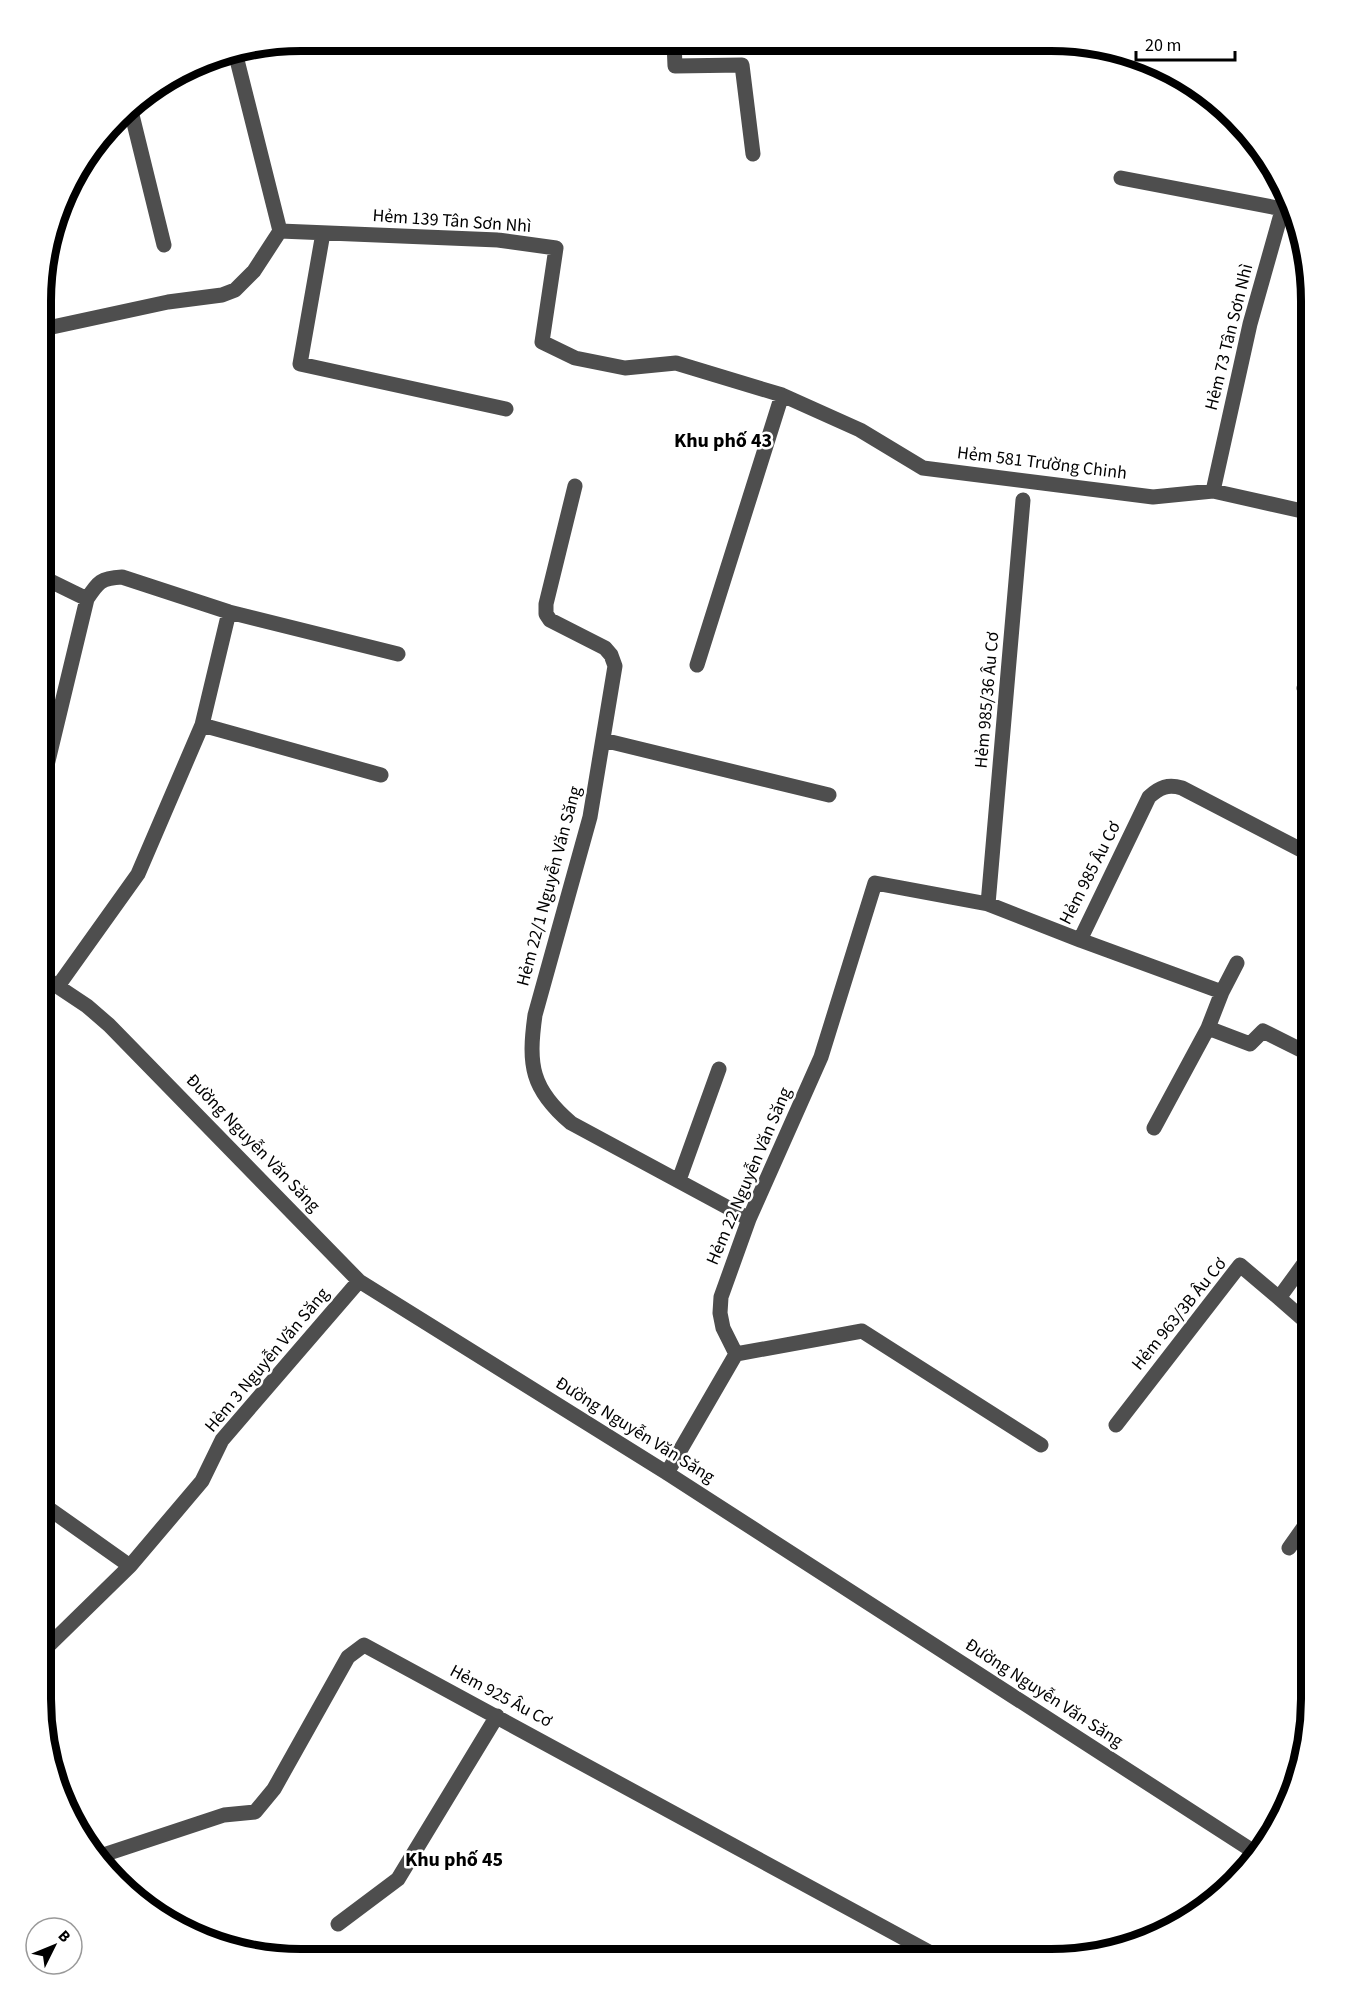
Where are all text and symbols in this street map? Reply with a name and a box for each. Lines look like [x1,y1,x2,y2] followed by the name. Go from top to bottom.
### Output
[1136,24,1235,62] scale bar
[1145,33,1181,58] text: 20 m
[372,203,532,239] street label: Hẻm 139 Tân Sơn Nhì
[1199,261,1259,413] street label: Hẻm 73 Tân Sơn Nhì
[674,427,772,455] district label: Khu phố 43
[956,440,1128,486] street label: Hẻm 581 Trường Chinh
[969,630,1005,769] street label: Hẻm 985/36 Âu Cơ
[510,783,588,989] street label: Hẻm 22/1 Nguyễn Văn Săng
[1053,817,1127,929] street label: Hẻm 985 Âu Cơ
[180,1068,326,1218] street label: Đường Nguyễn Văn Săng
[700,1083,798,1269] street label: Hẻm 22 Nguyễn Văn Săng
[1126,1252,1232,1376] street label: Hẻm 963/3B Âu Cơ
[199,1282,335,1438] street label: Hẻm 3 Nguyễn Văn Săng
[550,1371,720,1489] street label: Đường Nguyễn Văn Săng
[960,1632,1128,1754] street label: Đường Nguyễn Văn Săng
[445,1659,557,1734] street label: Hẻm 925 Âu Cơ
[405,1846,503,1874] district label: Khu phố 45
[24,1916,84,1976] north arrow
[53,1925,76,1948] text: B

